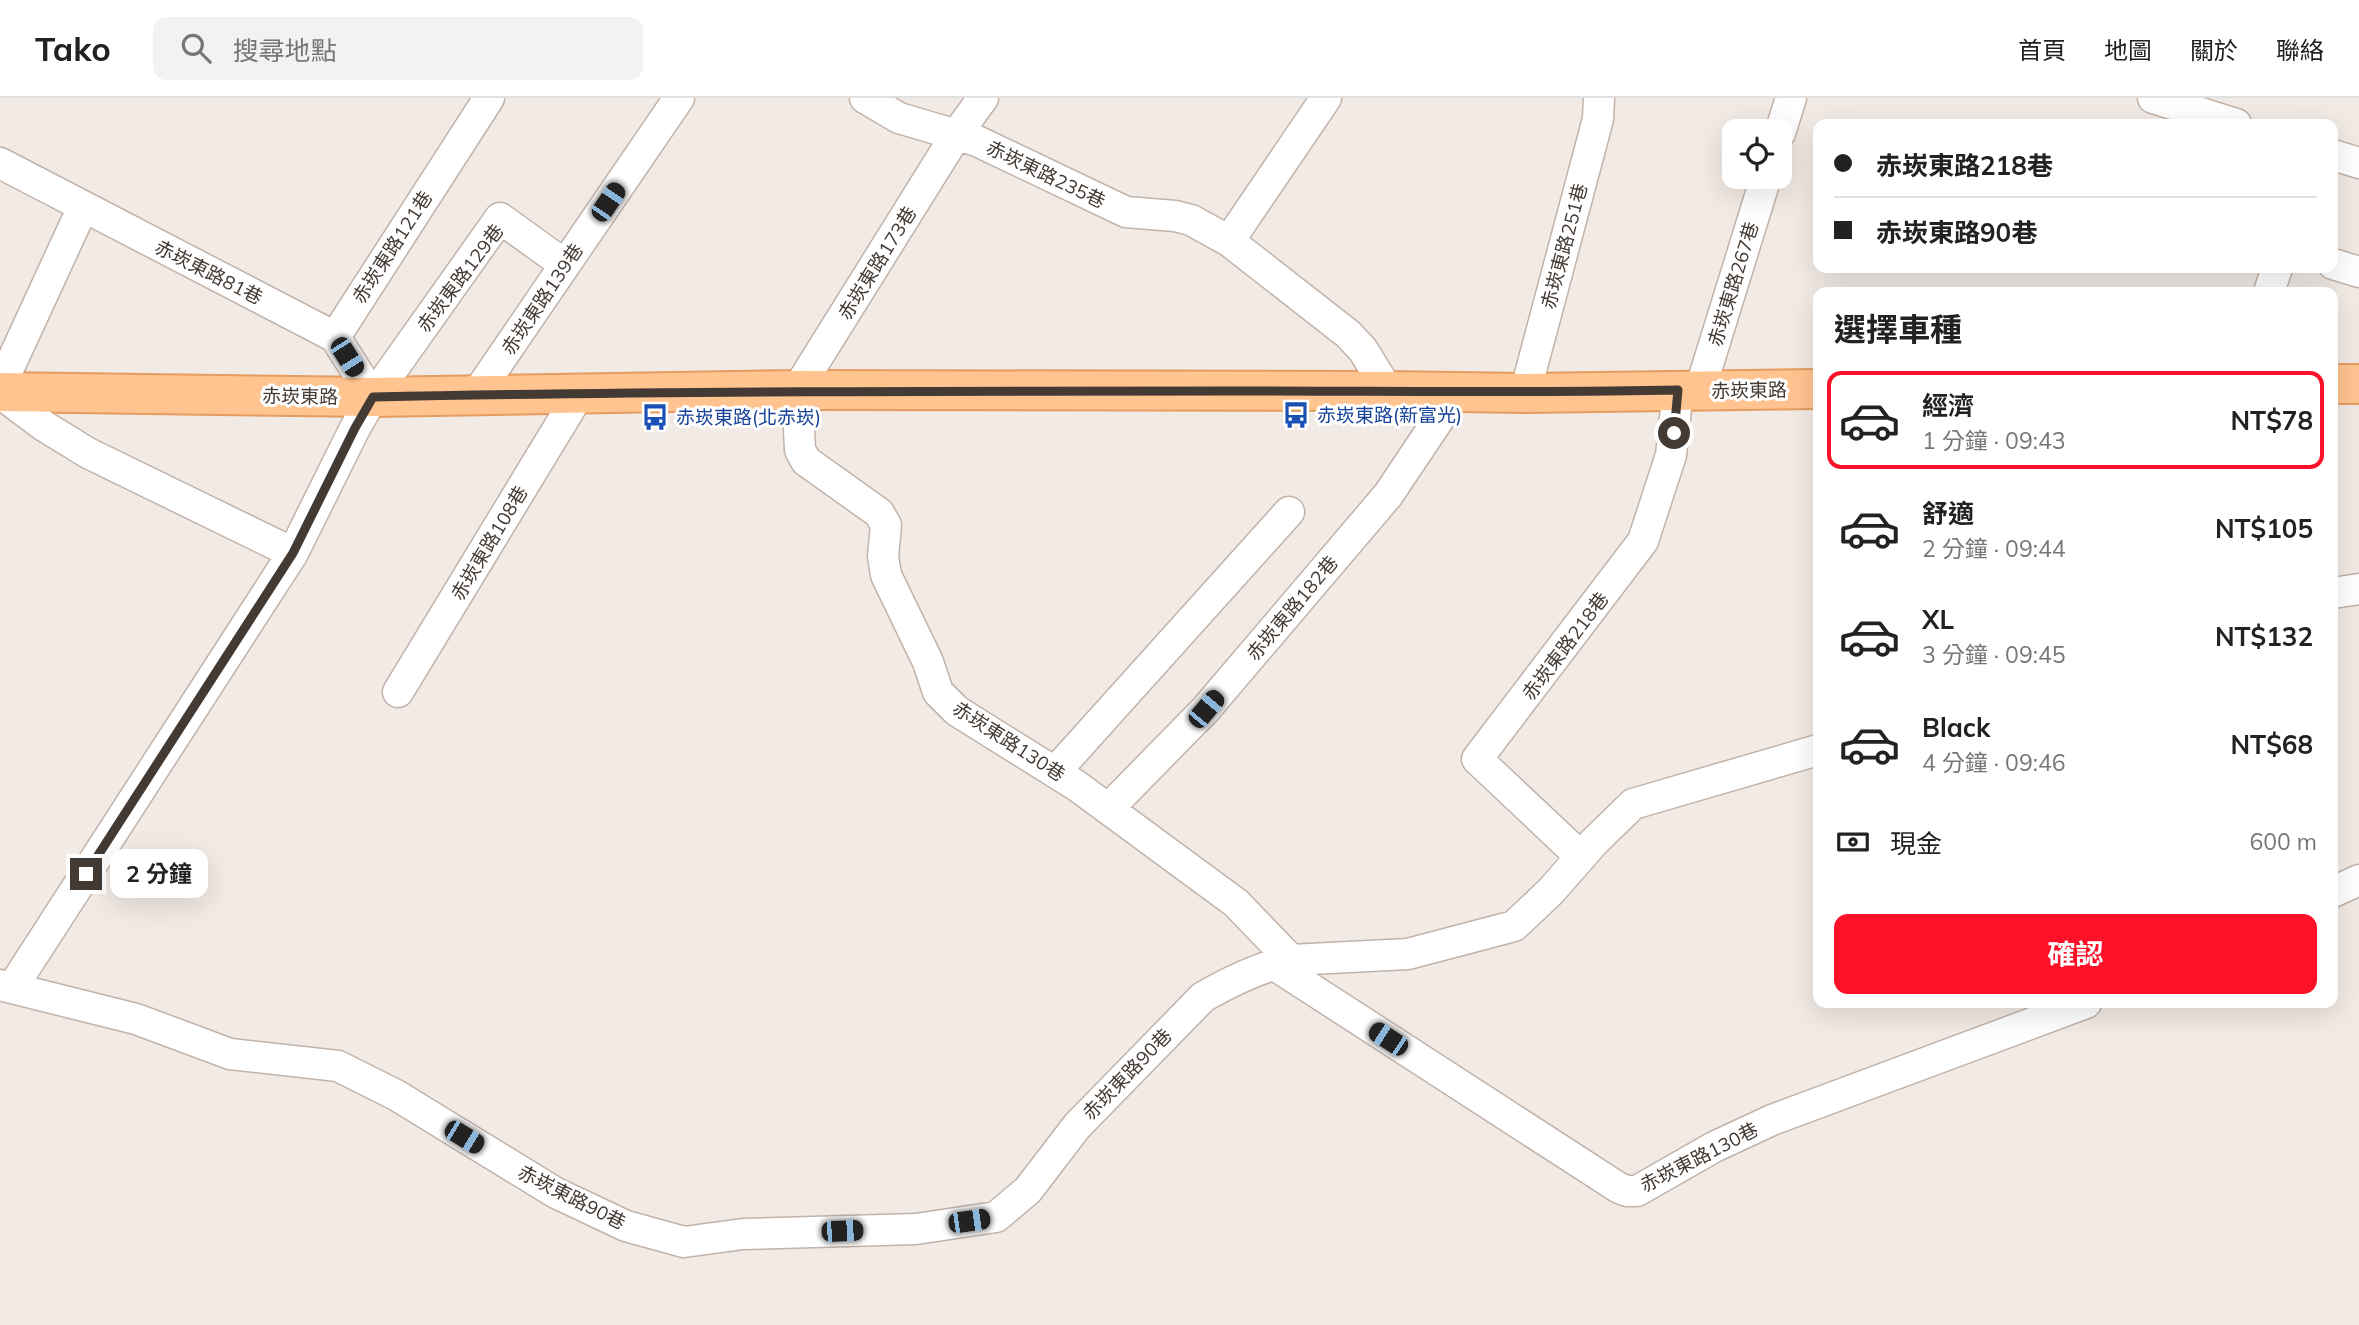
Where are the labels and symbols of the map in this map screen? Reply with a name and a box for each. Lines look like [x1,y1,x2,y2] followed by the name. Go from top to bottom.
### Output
[983,135,1109,213] street label: 赤崁東路235巷
[588,179,629,225] car
[1536,180,1592,312] street label: 赤崁東路251巷
[347,186,437,308] street label: 赤崁東路121巷
[833,202,921,324] street label: 赤崁東路173巷
[412,219,508,337] street label: 赤崁東路129巷
[1703,219,1763,349] street label: 赤崁東路267巷
[151,235,267,309] street label: 赤崁東路81巷
[496,239,588,359] street label: 赤崁東路139巷
[327,334,368,380] car
[1711,377,1787,403] street label: 赤崁東路
[262,383,338,409] street label: 赤崁東路
[1281,400,1311,430] bus stop icon: 赤崁東路(新富光)
[640,402,670,432] bus stop icon: 赤崁東路(北赤崁)
[1317,403,1462,427] place label: 赤崁東路(新富光)
[676,405,821,429] place label: 赤崁東路(北赤崁)
[1658,417,1690,449] route start
[445,481,533,605] street label: 赤崁東路108巷
[1241,551,1343,665] street label: 赤崁東路182巷
[1517,587,1613,705] street label: 赤崁東路218巷
[1185,686,1228,732] car
[948,696,1070,786] street label: 赤崁東路130巷
[110,850,208,898] callout: 2 分鐘
[70,858,102,890] route end
[1365,1019,1412,1059] car
[1077,1023,1177,1125] street label: 赤崁東路90巷
[441,1117,488,1157] car
[1636,1117,1762,1197] street label: 赤崁東路130巷
[514,1160,630,1234] street label: 赤崁東路90巷
[947,1208,992,1234] car
[821,1220,864,1242] car

